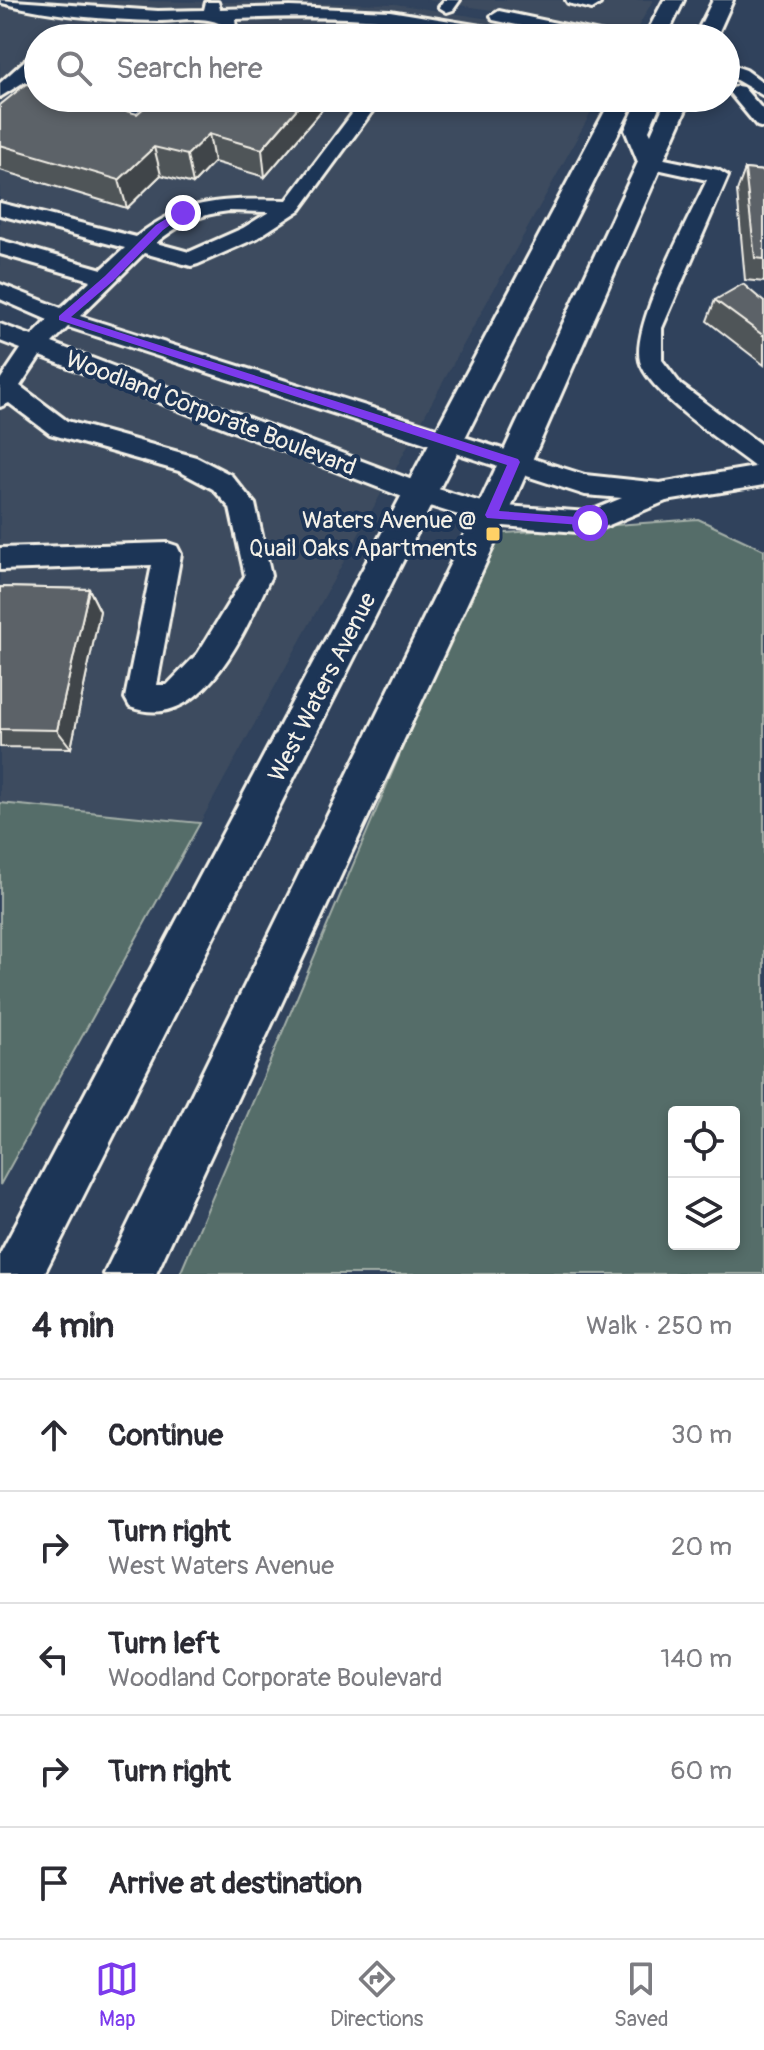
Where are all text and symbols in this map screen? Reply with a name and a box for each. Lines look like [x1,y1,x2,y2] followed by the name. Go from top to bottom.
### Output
[24,24,740,112] search box
[52,46,96,90] icon: search
[116,50,263,87] text: Search here
[165,195,201,231] route end
[61,345,360,482] street label: Woodland Corporate Boulevard
[572,505,608,541] route start
[249,506,477,563] place label: Waters Avenue @ Quail Oaks Apartments
[484,525,502,543] marker: Waters Avenue @ Quail Oaks Apartments
[262,588,383,787] street label: West Waters Avenue
[668,1106,740,1250] map controls
[668,1106,740,1178] button: locate
[668,1178,740,1250] button: layers
[32,1305,114,1348] text: 4 min
[586,1310,732,1342] text: Walk · 250 m
[32,1413,76,1457] icon: ahead
[108,1417,223,1454] text: Continue
[671,1419,732,1451] text: 30 m
[108,1513,231,1550] text: Turn right
[32,1525,76,1569] icon: right
[671,1531,732,1563] text: 20 m
[108,1550,334,1582] text: West Waters Avenue
[108,1625,219,1662] text: Turn left
[32,1637,76,1681] icon: left
[660,1643,732,1675] text: 140 m
[108,1662,443,1694] text: Woodland Corporate Boulevard
[32,1749,76,1793] icon: right
[108,1753,231,1790] text: Turn right
[670,1755,732,1787] text: 60 m
[32,1861,76,1905] icon: arrive
[108,1865,362,1902] text: Arrive at destination
[95,1957,139,2033] tab: Map
[330,1957,423,2033] tab: Directions
[614,1957,669,2033] tab: Saved

